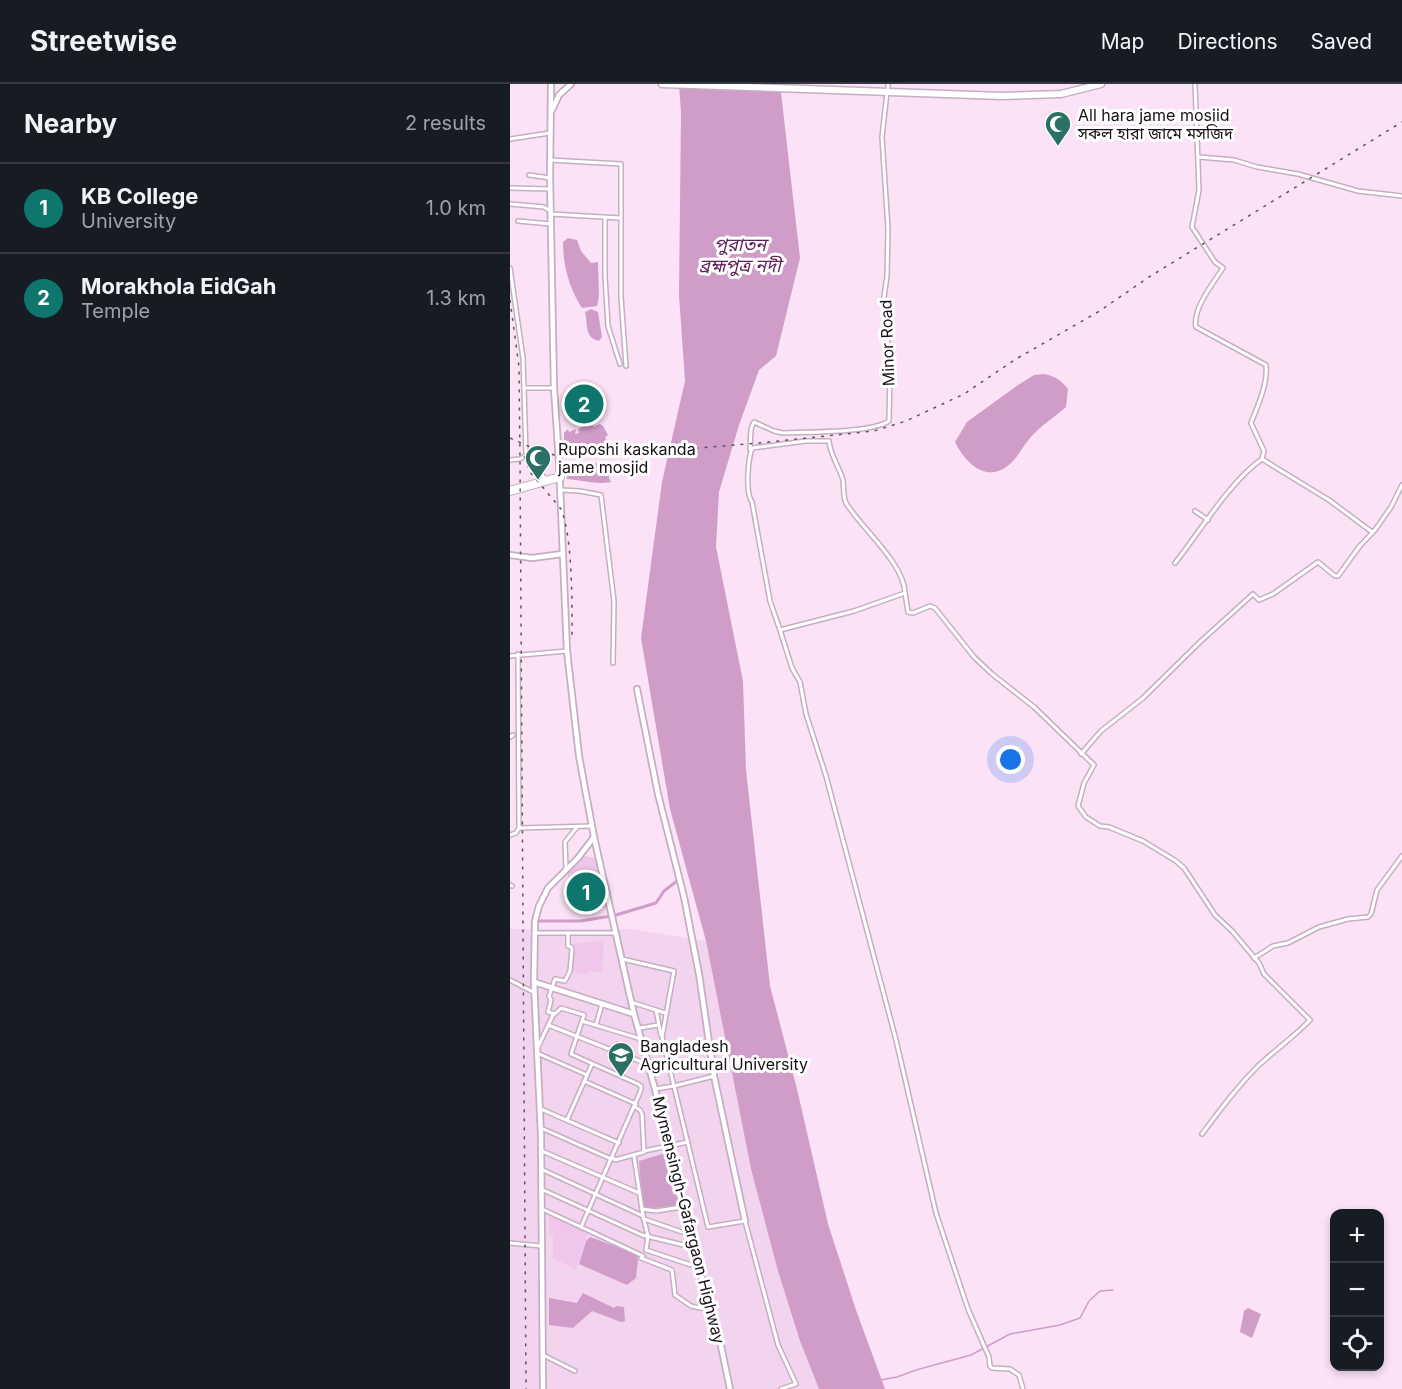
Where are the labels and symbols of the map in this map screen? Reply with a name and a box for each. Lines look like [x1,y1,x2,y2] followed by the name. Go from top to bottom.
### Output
[1077,105,1234,143] place label: All hara jame mosjid সকল হারা জামে মসজিদ
[1043,109,1073,147] mosque icon: All hara jame mosjid সকল হারা জামে মসজিদ
[699,234,784,277] water label: পুরাতন ব্রহ্মপুত্র নদী
[875,299,899,387] street label: Minor Road
[564,382,604,426] pin: 2
[557,439,696,477] place label: Ruposhi kaskanda jame mosjid
[523,443,553,481] mosque icon: Ruposhi kaskanda jame mosjid
[996,745,1025,774] your location
[566,870,606,914] pin: 1
[640,1036,808,1074] place label: Bangladesh Agricultural University
[606,1040,636,1078] school or university icon: Bangladesh Agricultural University
[649,1094,729,1346] street label: Mymensingh-Gafargaon Highway

